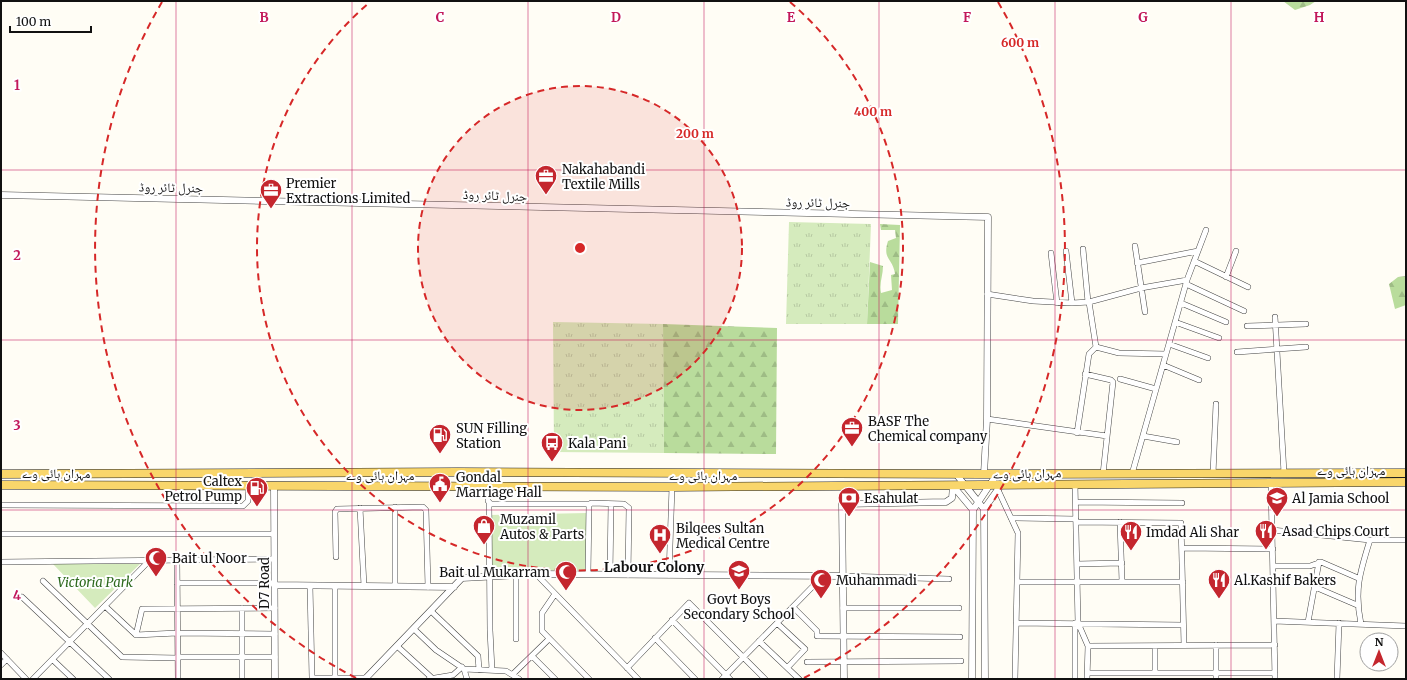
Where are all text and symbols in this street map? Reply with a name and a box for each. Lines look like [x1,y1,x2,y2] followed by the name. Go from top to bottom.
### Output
[10,8,91,34] scale bar
[259,9,269,26] text: B
[436,9,445,26] text: C
[611,9,621,26] text: D
[787,9,796,26] text: E
[963,9,971,26] text: F
[1138,9,1148,26] text: G
[1314,9,1325,26] text: H
[16,14,51,29] text: 100 m
[1001,35,1039,50] text: 600 m
[14,77,20,94] text: 1
[854,104,892,119] text: 400 m
[676,126,714,141] text: 200 m
[562,161,645,193] place label: Nakahabandi Textile Mills
[533,163,559,196] office icon: Nakahabandi Textile Mills
[286,175,410,207] place label: Premier Extractions Limited
[258,177,284,210] office icon: Premier Extractions Limited
[139,178,203,197] street label: جنرل ٹائر روڈ
[463,186,527,205] street label: جنرل ٹائر روڈ
[786,193,850,212] street label: جنرل ٹائر روڈ
[573,241,587,255] centre of rings
[13,247,21,264] text: 2
[868,413,988,445] place label: BASF The Chemical company
[839,415,865,448] office icon: BASF The Chemical company
[13,417,21,434] text: 3
[456,420,527,452] place label: SUN Filling Station
[427,422,453,455] fuel station icon: SUN Filling Station
[539,430,565,463] bus stop icon: Kala Pani
[568,435,626,452] place label: Kala Pani
[1317,462,1385,479] street label: مہران ہائی وے
[993,464,1062,483] street label: مہران ہائی وے
[22,465,90,482] street label: مہران ہائی وے
[346,467,414,484] street label: مہران ہائی وے
[669,467,737,484] street label: مہران ہائی وے
[456,469,542,501] place label: Gondal Marriage Hall
[427,471,453,504] public building icon: Gondal Marriage Hall
[165,473,242,505] place label: Caltex Petrol Pump
[244,475,270,508] fuel station icon: Caltex Petrol Pump
[836,485,862,518] bank icon: Esahulat
[1264,485,1290,518] school or university icon: Al Jamia School
[864,490,918,507] place label: Esahulat
[1291,490,1389,507] place label: Al Jamia School
[499,511,584,543] place label: Muzamil Autos & Parts
[471,513,497,546] shop icon: Muzamil Autos & Parts
[1253,518,1279,551] restaurant icon: Asad Chips Court
[1118,519,1144,552] restaurant icon: Imdad Ali Shar
[676,520,770,552] place label: Bilqees Sultan Medical Centre
[647,522,673,555] hospital icon: Bilqees Sultan Medical Centre
[1281,523,1389,540] place label: Asad Chips Court
[1146,524,1239,541] place label: Imdad Ali Shar
[143,545,169,578] mosque icon: Bait ul Noor
[172,550,247,567] place label: Bait ul Noor
[256,557,273,609] street label: D7 Road
[604,558,705,576] district label: Labour Colony
[726,558,752,591] school or university icon: Govt Boys Secondary School
[553,559,579,592] mosque icon: Bait ul Mukarram
[439,564,550,581] place label: Bait ul Mukarram
[808,567,834,600] mosque icon: Muhammadi
[1206,567,1232,600] restaurant icon: Al.Kashif Bakers
[836,572,917,589] place label: Muhammadi
[1233,572,1336,589] place label: Al.Kashif Bakers
[57,574,133,591] park label: Victoria Park
[13,587,22,604] text: 4
[683,591,795,623] place label: Govt Boys Secondary School
[1359,632,1399,672] north arrow
[1375,635,1384,649] text: N

